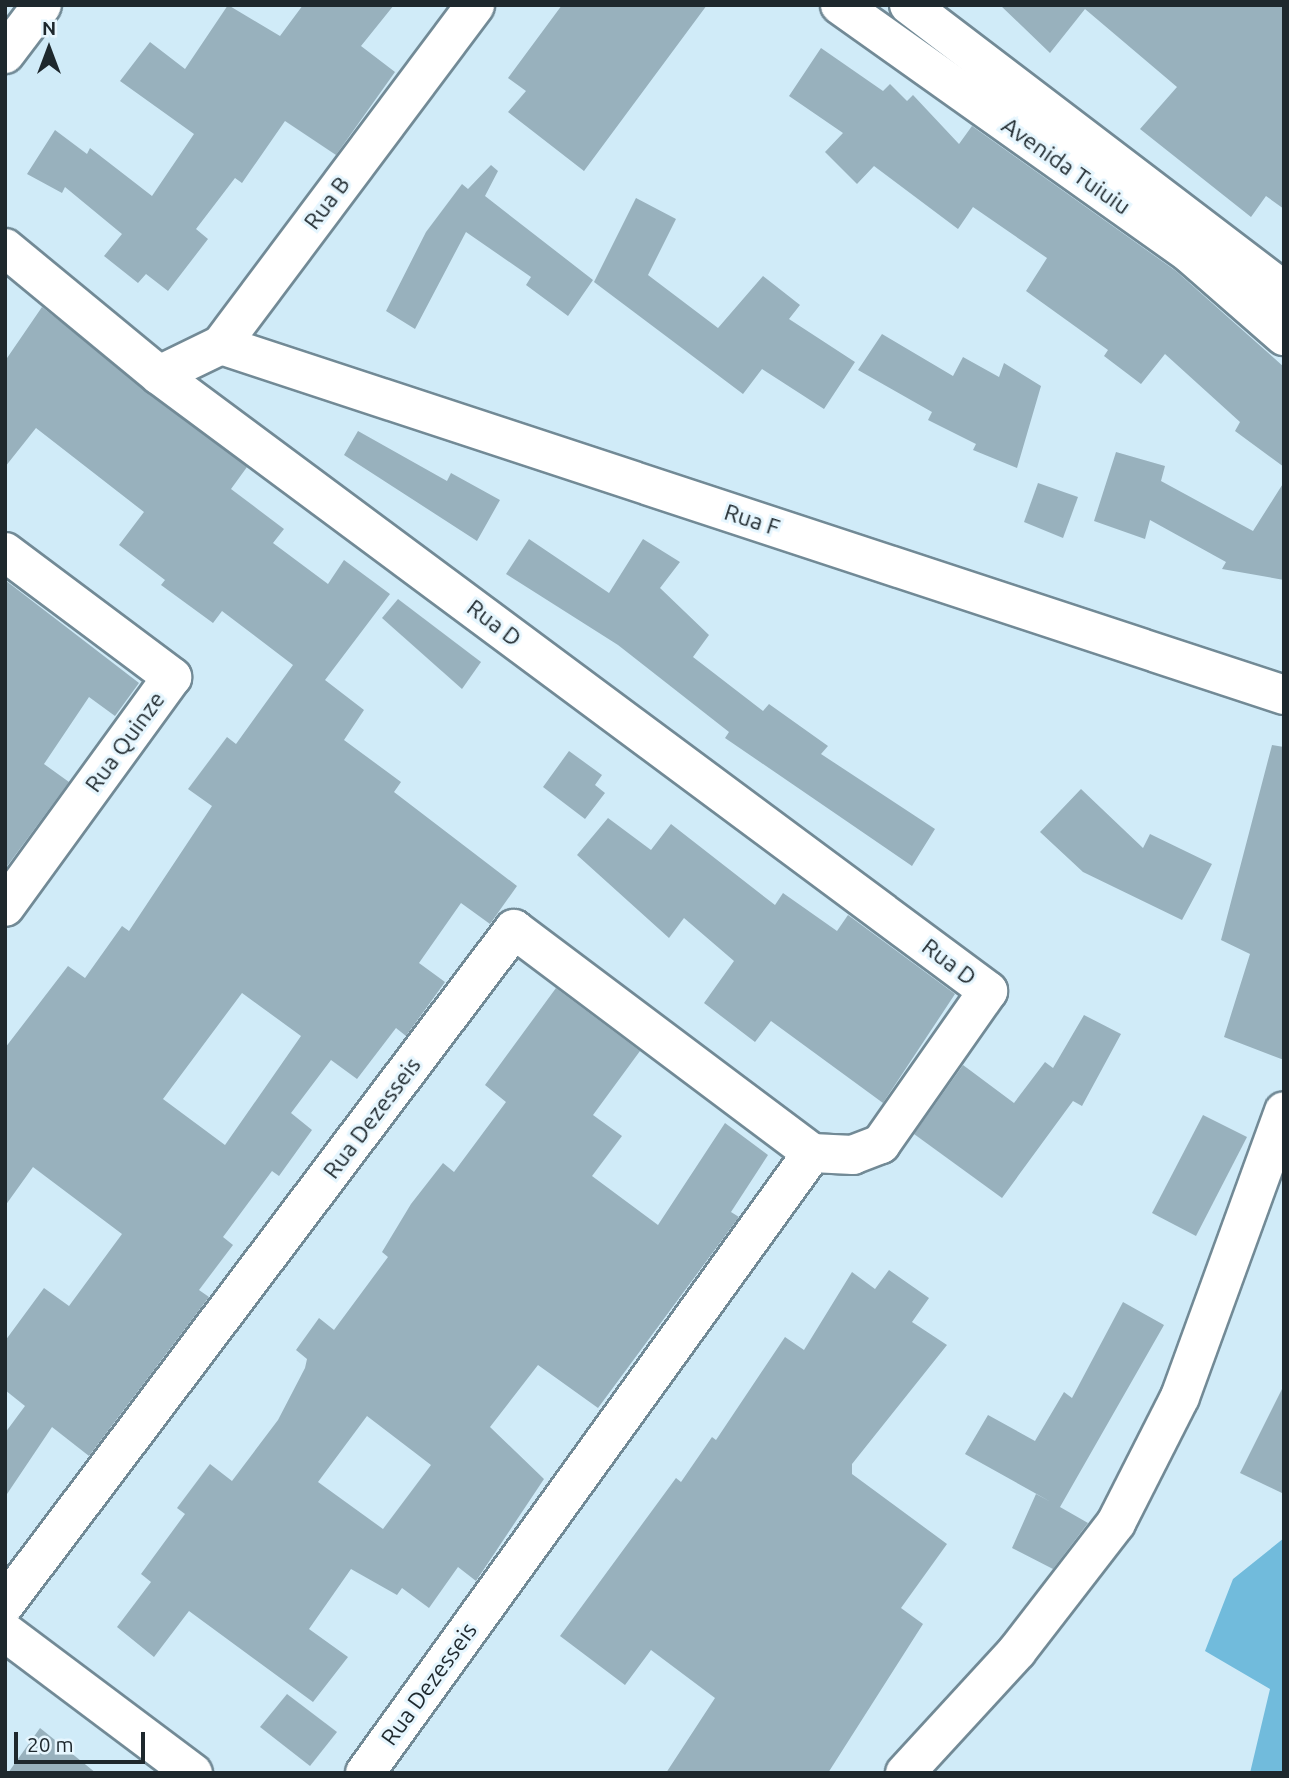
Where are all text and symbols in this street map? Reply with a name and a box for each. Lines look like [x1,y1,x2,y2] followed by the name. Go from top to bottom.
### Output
[14,14,84,84] north arrow
[42,17,56,39] text: N
[996,112,1136,220] street label: Avenida Tuiuiu
[298,171,356,235] street label: Rua B
[721,498,783,542] street label: Rua F
[461,594,527,652] street label: Rua D
[79,686,171,798] street label: Rua Quinze
[916,933,982,991] street label: Rua D
[317,1052,427,1184] street label: Rua Dezesseis
[375,1617,483,1751] street label: Rua Dezesseis
[18,1718,149,1762] scale bar
[27,1732,74,1756] text: 20 m

